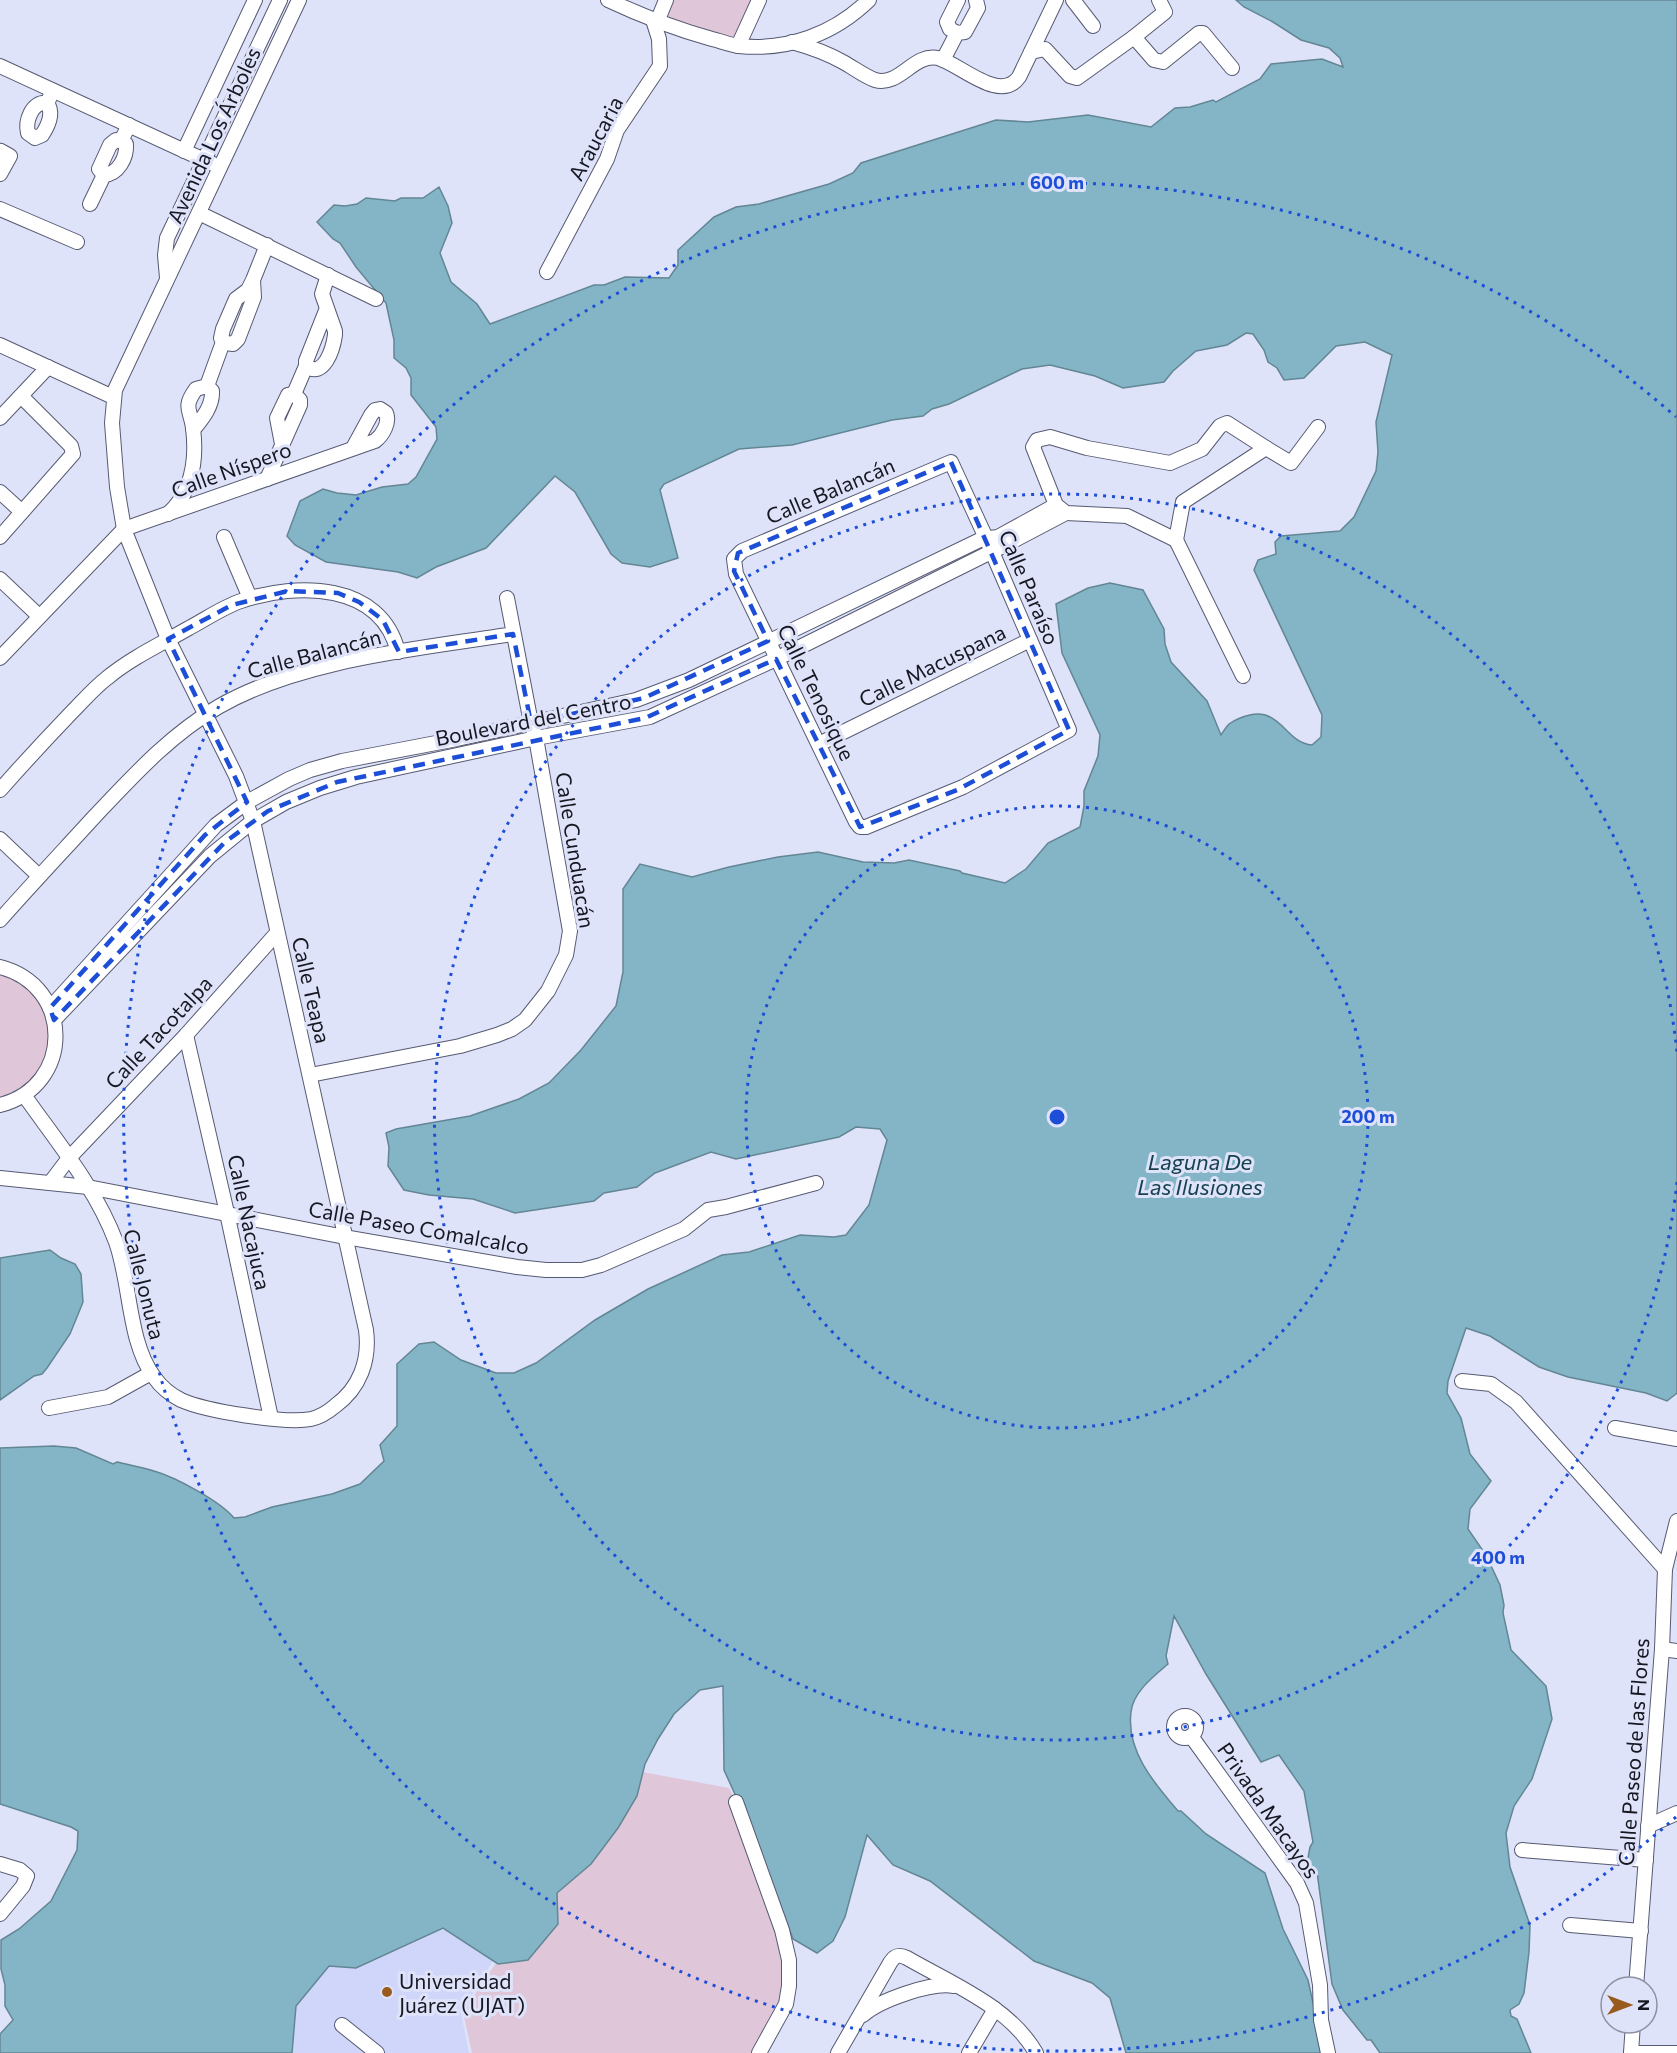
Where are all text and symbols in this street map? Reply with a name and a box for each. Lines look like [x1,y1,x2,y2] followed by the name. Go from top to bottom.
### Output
[161,43,265,227] street label: Avenida Los Árboles
[562,92,628,184] street label: Araucaria
[1030,171,1084,193] text: 600 m
[168,436,294,502] street label: Calle Níspero
[762,452,898,528] street label: Calle Balancán
[995,526,1065,648] street label: Calle Paraíso
[855,619,1009,711] street label: Calle Macuspana
[773,620,861,764] street label: Calle Tenosique
[244,623,384,683] street label: Calle Balancán
[433,688,633,750] street label: Boulevard del Centro
[551,770,601,930] street label: Calle Cunduacán
[288,934,336,1046] street label: Calle Teapa
[99,970,217,1094] street label: Calle Tacotalpa
[1341,1105,1395,1127] text: 200 m
[1047,1107,1067,1127] centre of rings
[1137,1148,1263,1200] water label: Laguna De Las Ilusiones
[223,1152,277,1292] street label: Calle Nacajuca
[307,1195,531,1259] street label: Calle Paseo Comalcalco
[119,1226,171,1342] street label: Calle Jonuta
[1471,1546,1525,1568] text: 400 m
[1613,1637,1653,1867] street label: Calle Paseo de las Flores
[1213,1737,1325,1883] street label: Privada Macayos
[399,1968,525,2017] place label: Universidad Juárez (UJAT)
[1599,1975,1659,2035] north arrow
[380,1985,394,1999] marker: Universidad Juárez (UJAT)
[1635,1999,1654,2011] text: N

